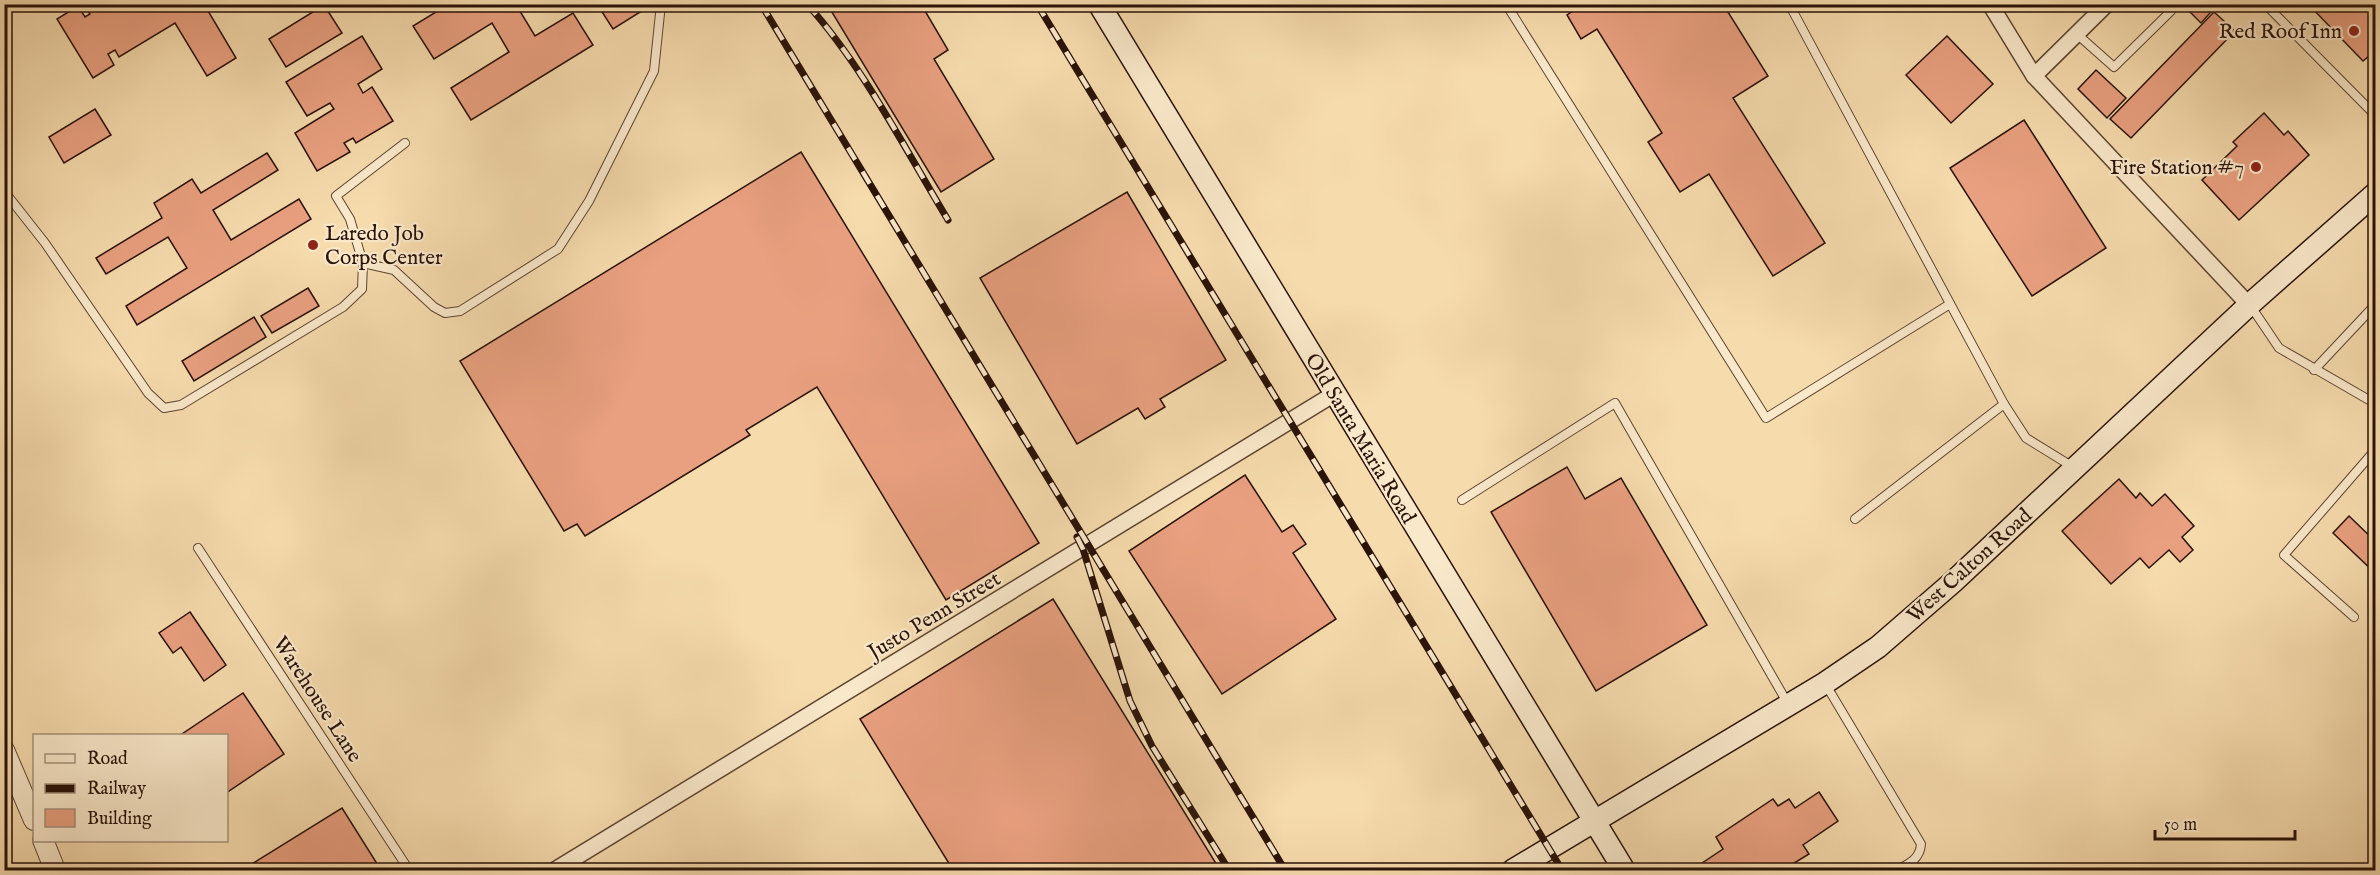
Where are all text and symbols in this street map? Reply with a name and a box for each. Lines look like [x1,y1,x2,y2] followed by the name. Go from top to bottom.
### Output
[2219,19,2342,46] place label: Red Roof Inn
[2347,24,2361,38] marker: Red Roof Inn
[2110,155,2244,182] place label: Fire Station #7
[2249,160,2263,174] marker: Fire Station #7
[325,221,443,272] place label: Laredo Job Corps Center
[306,238,320,252] marker: Laredo Job Corps Center
[1298,349,1422,530] street label: Old Santa Maria Road
[1902,502,2039,629] street label: West Calton Road
[862,566,1006,668] street label: Justo Penn Street
[266,632,368,768] street label: Warehouse Lane
[33,734,228,842] legend
[87,748,128,771] text: Road
[87,778,146,801] text: Railway
[2155,803,2294,841] scale bar
[87,808,152,831] text: Building
[2164,814,2197,837] text: 50 m

